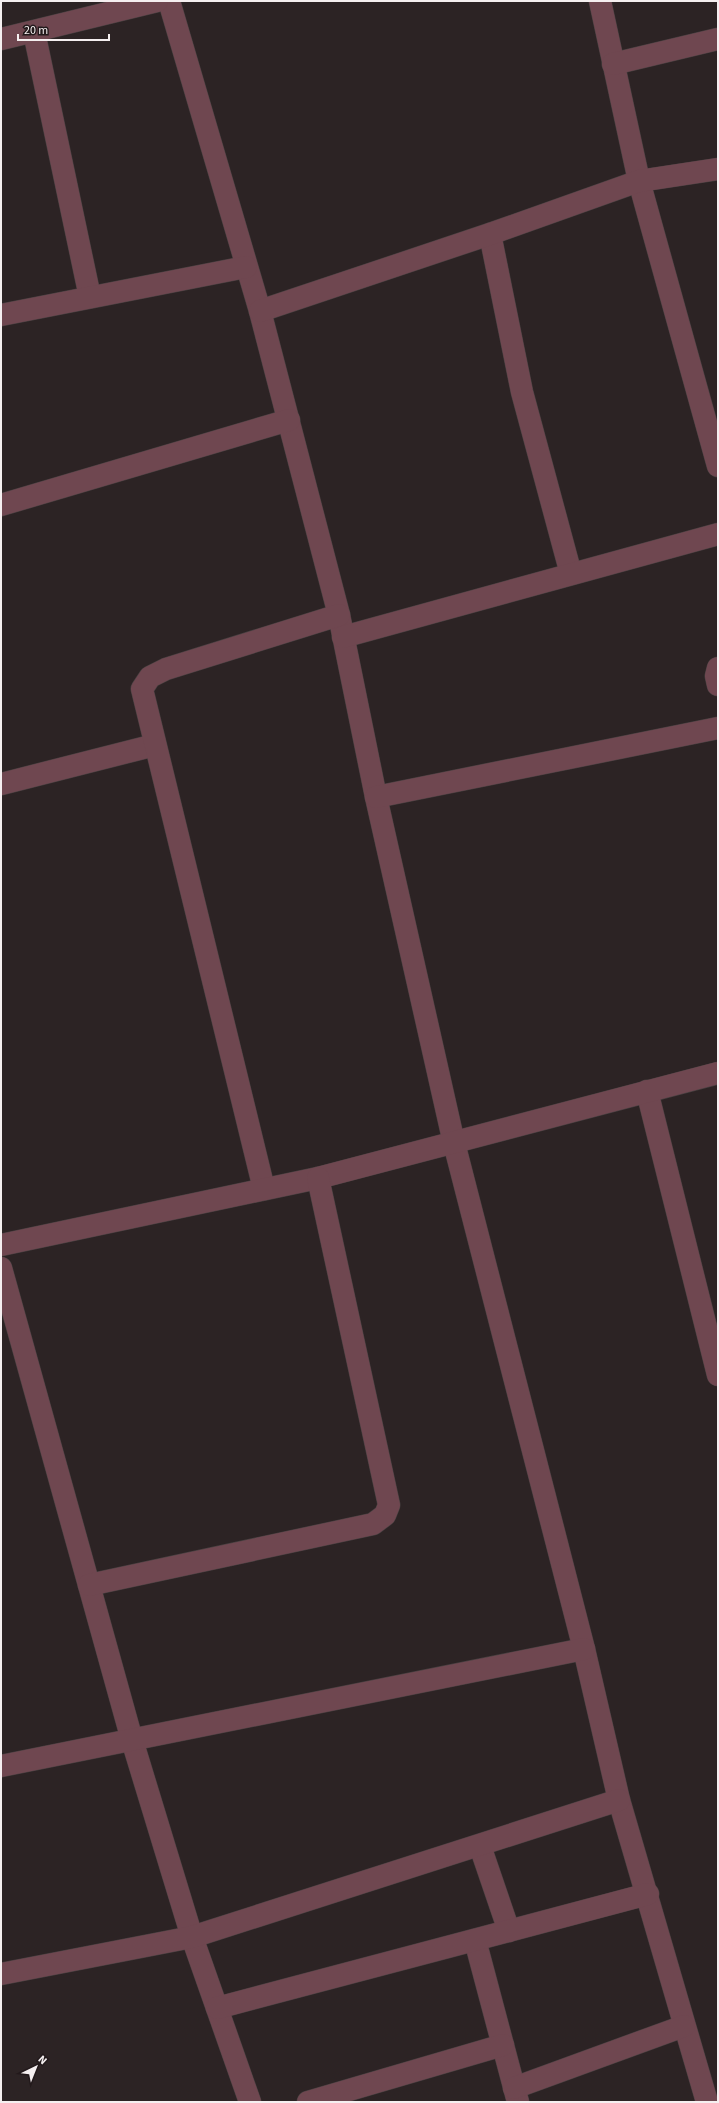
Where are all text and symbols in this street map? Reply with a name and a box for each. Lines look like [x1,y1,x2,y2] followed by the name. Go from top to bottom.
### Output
[18,16,109,42] scale bar
[24,22,48,39] text: 20 m
[16,2047,56,2087] north arrow
[35,2052,50,2068] text: N

